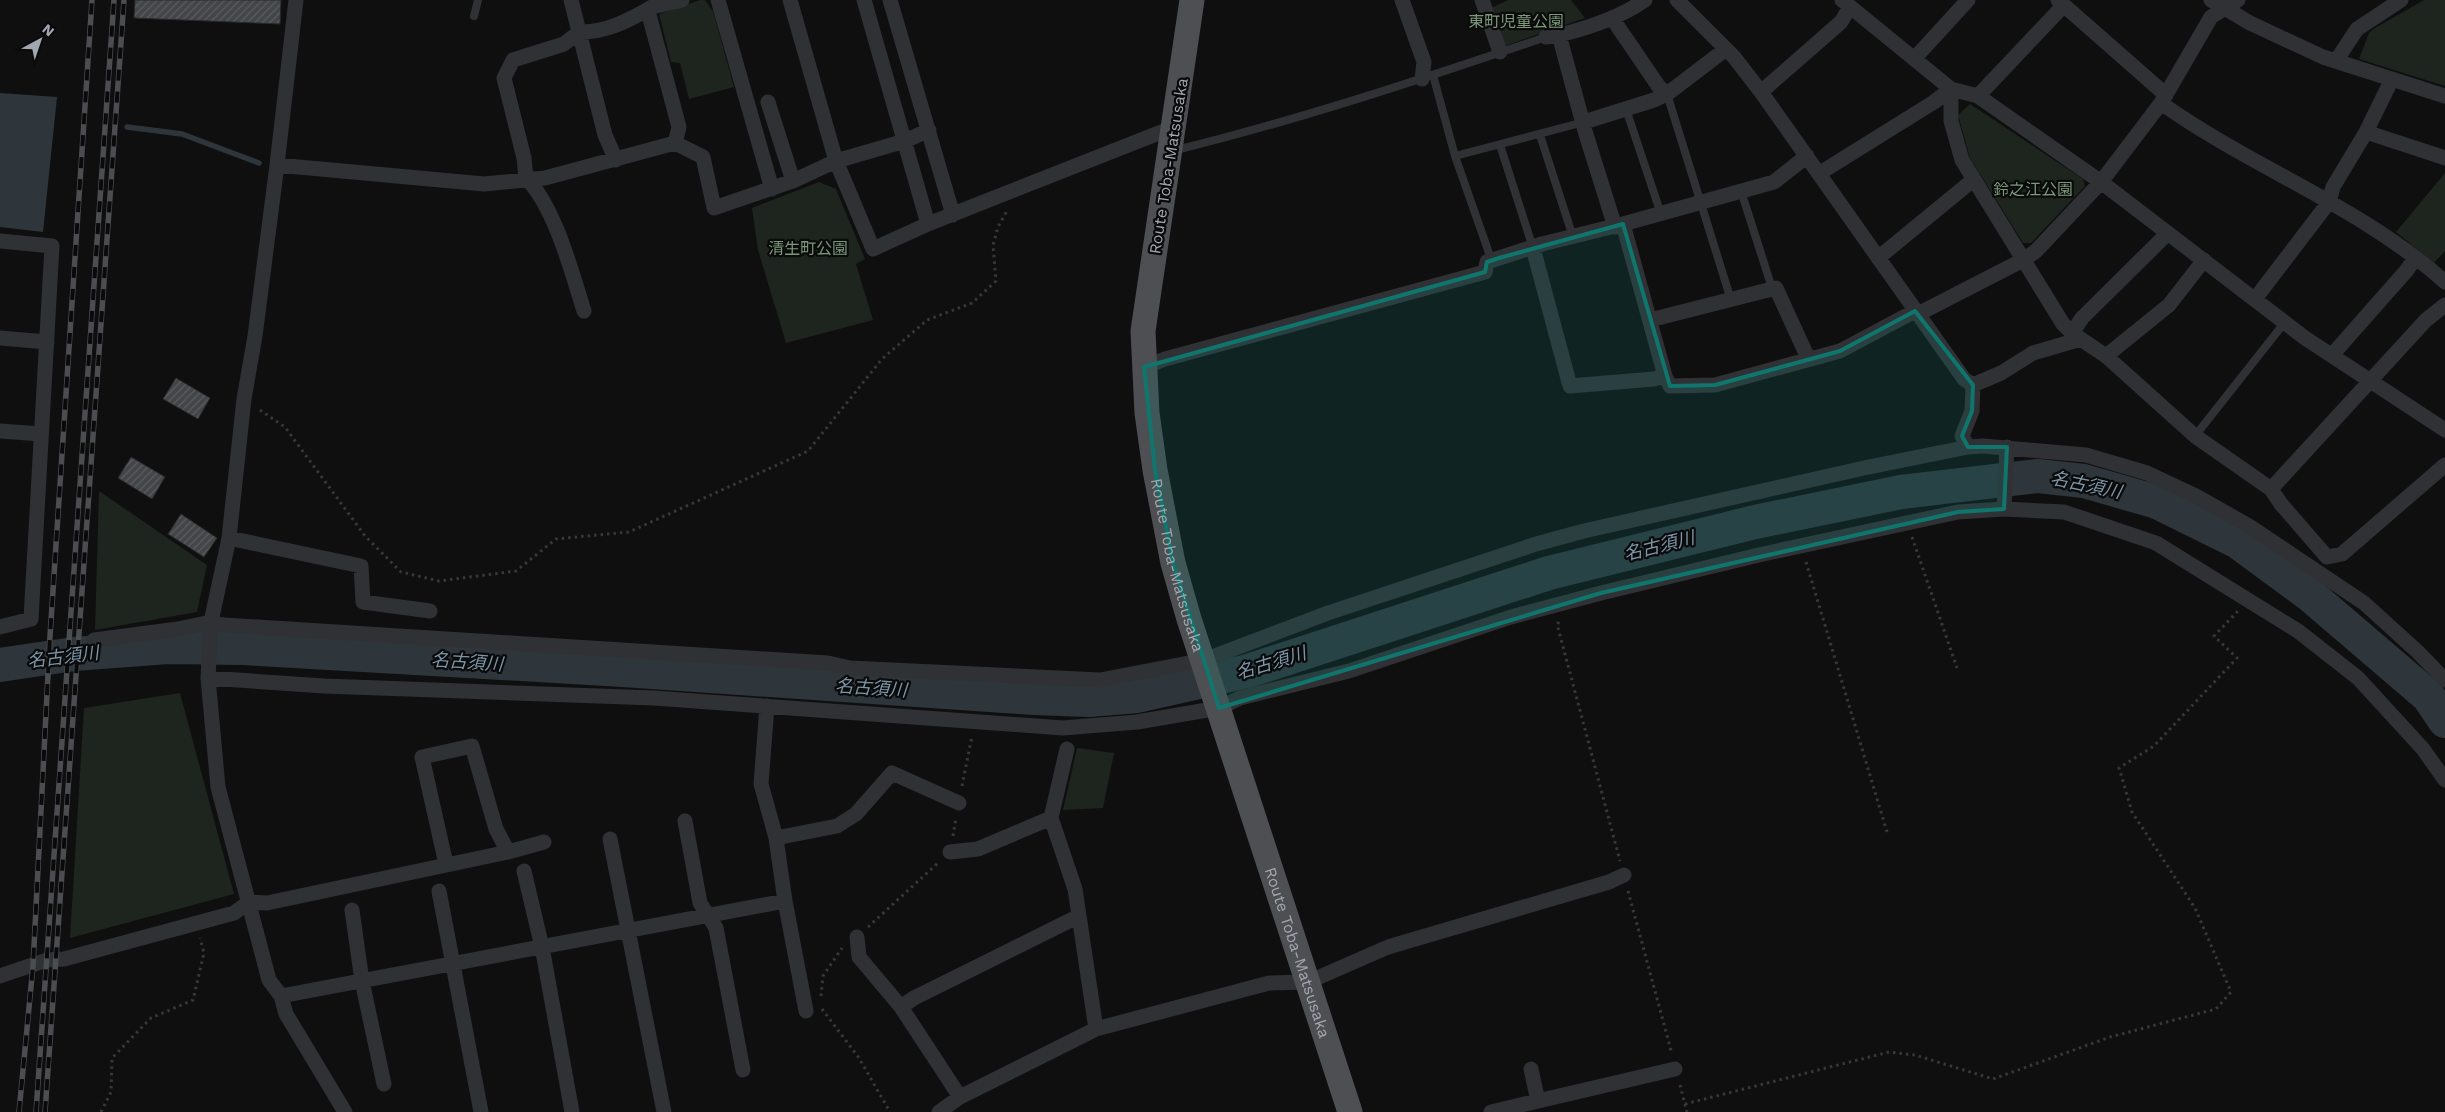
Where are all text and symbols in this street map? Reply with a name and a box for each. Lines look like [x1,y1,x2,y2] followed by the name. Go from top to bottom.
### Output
[1468,12,1564,31] park label: 東町児童公園
[15,15,65,65] north arrow
[39,21,57,40] text: N
[1145,77,1192,255] street label: Route Toba-Matsusaka
[1993,180,2073,199] park label: 鈴之江公園
[768,239,848,258] park label: 清生町公園
[2049,467,2125,503] water label: 名古須川
[1147,477,1208,654] street label: Route Toba-Matsusaka
[1621,526,1698,564] water label: 名古須川
[26,641,102,671] water label: 名古須川
[1233,641,1310,683] water label: 名古須川
[430,649,506,675] water label: 名古須川
[834,675,910,701] water label: 名古須川
[1261,865,1334,1040] street label: Route Toba-Matsusaka

